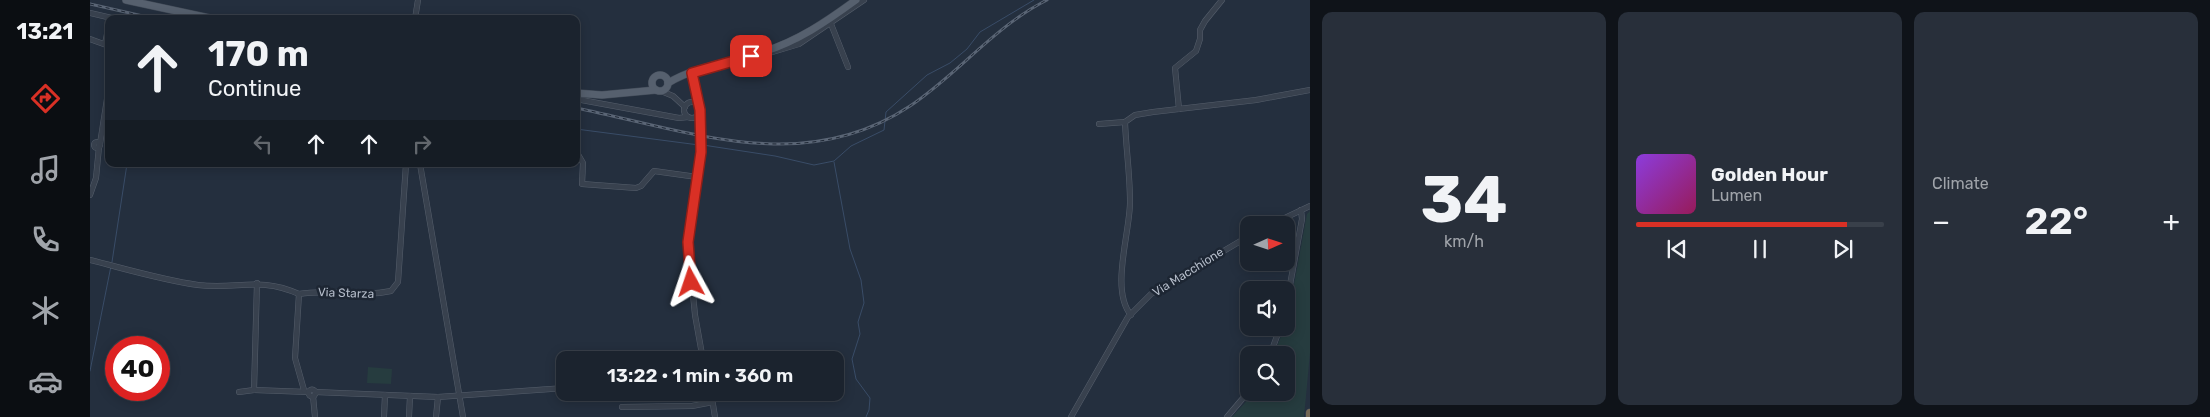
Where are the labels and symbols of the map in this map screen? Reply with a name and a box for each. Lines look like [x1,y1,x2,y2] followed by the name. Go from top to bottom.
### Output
[730,35,772,77] pin
[1240,216,1295,271] north arrow
[1150,245,1226,299] street label: Via Macchione
[664,255,716,307] position arrow
[318,285,374,301] street label: Via Starza
[105,336,170,401] speed limit sign: 40

